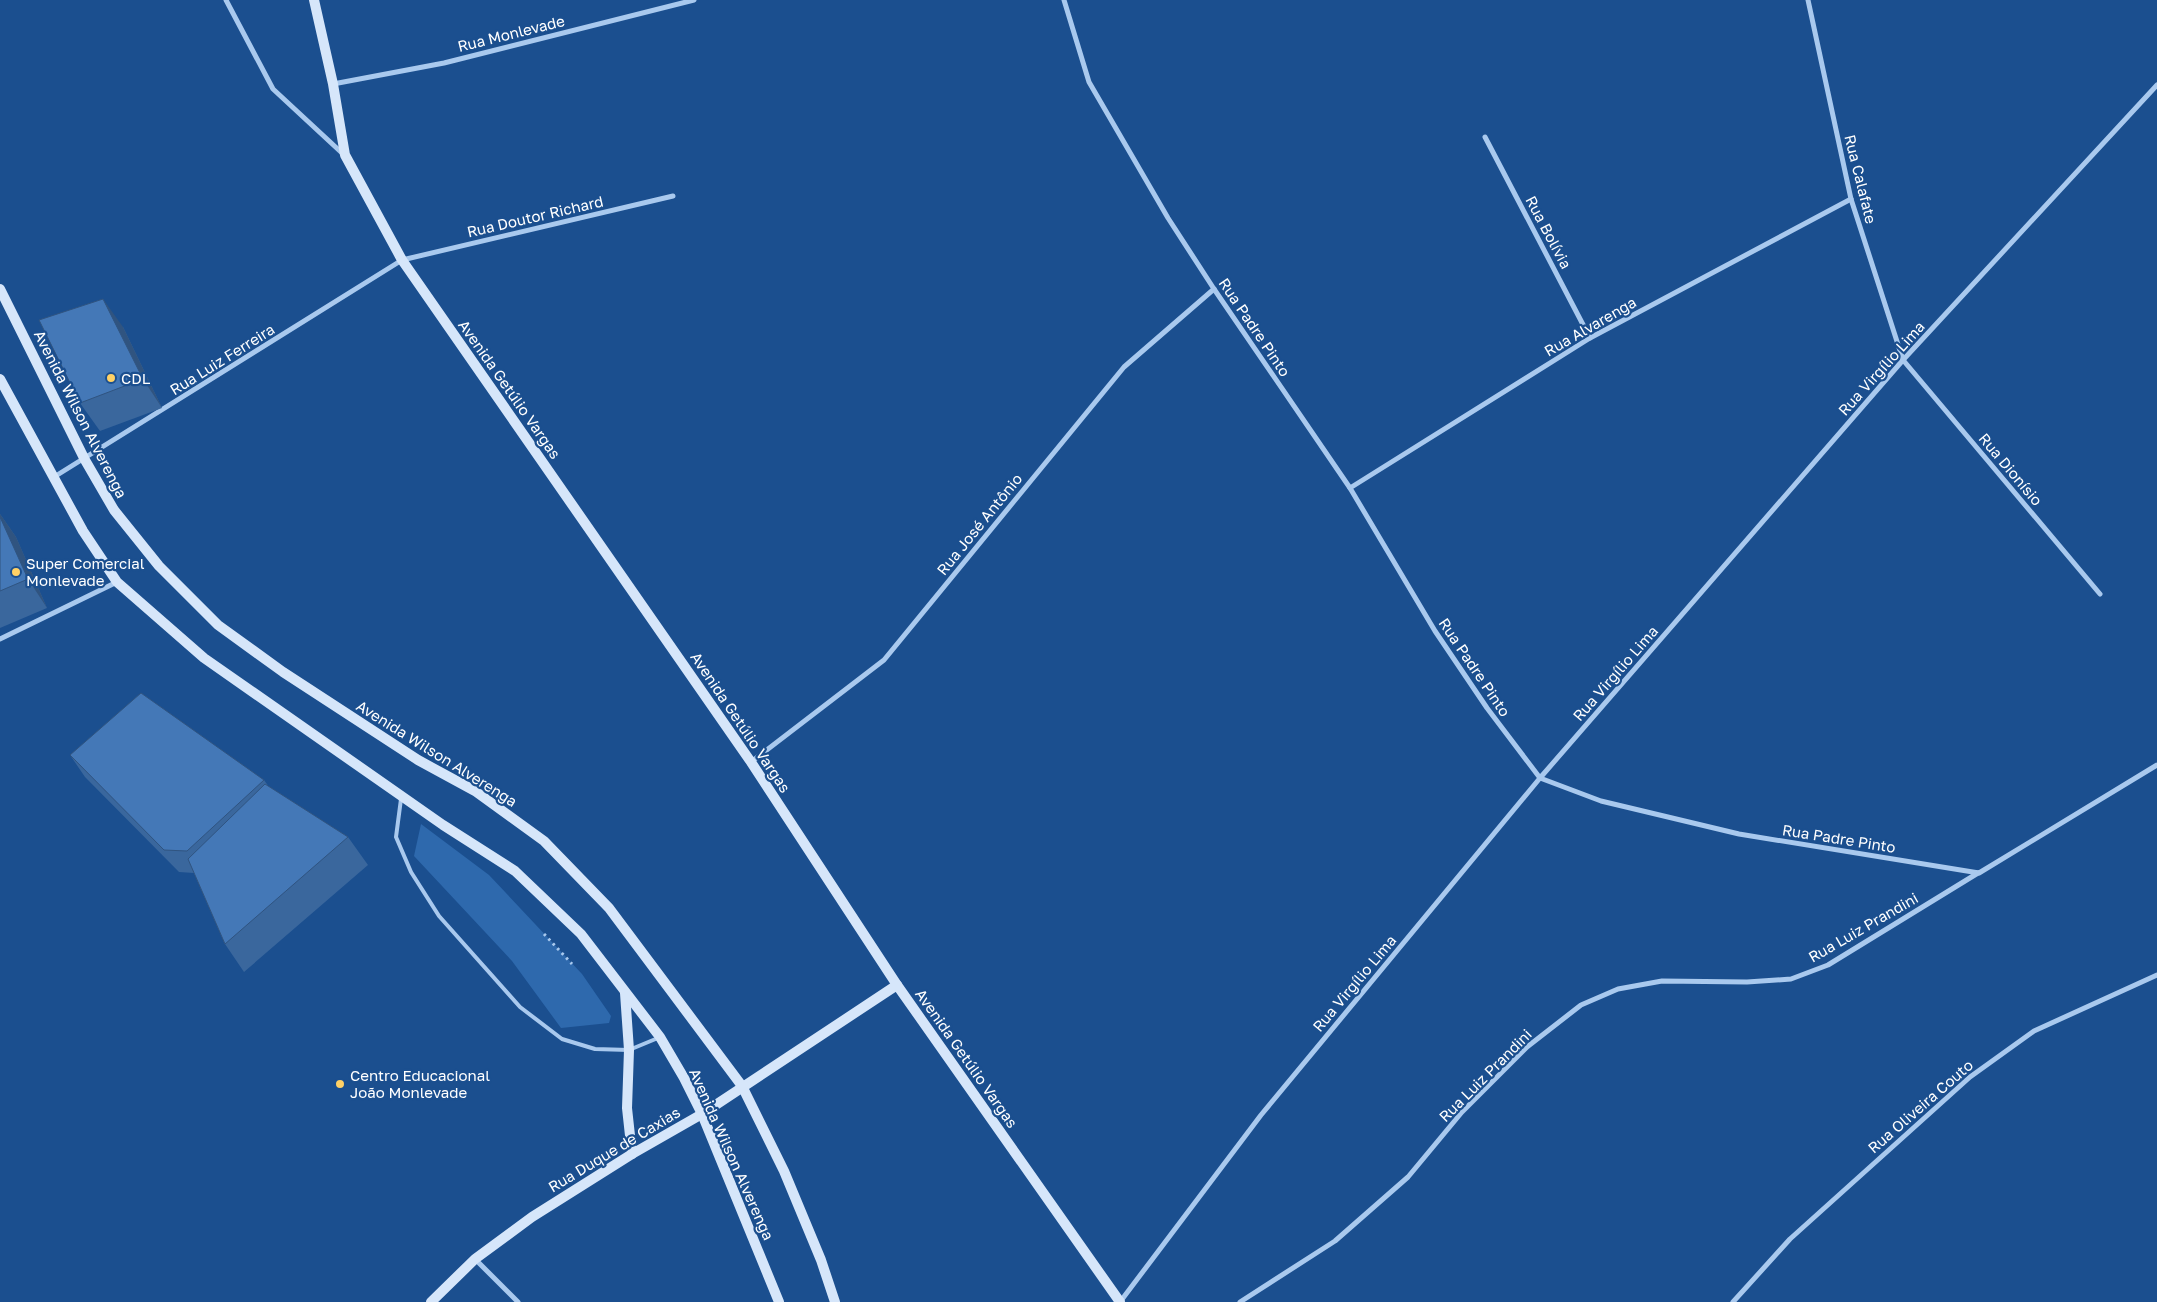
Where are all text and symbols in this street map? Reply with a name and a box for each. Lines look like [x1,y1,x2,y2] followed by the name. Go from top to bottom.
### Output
[456,11,567,55] street label: Rua Monlevade
[1841,132,1881,226] street label: Rua Calafate
[465,192,605,240] street label: Rua Doutor Richard
[1522,192,1576,272] street label: Rua Bolívia
[1215,274,1295,380] street label: Rua Padre Pinto
[1541,292,1639,360] street label: Rua Alvarenga
[455,316,565,462] street label: Avenida Getúlio Vargas
[1834,317,1928,419] street label: Rua Virgílio Lima
[166,320,278,398] street label: Rua Luiz Ferreira
[31,327,131,501] street label: Avenida Wilson Alverenga
[121,369,151,387] place label: CDL
[105,372,117,384] marker: CDL
[1976,429,2046,509] street label: Rua Dionísio
[933,470,1025,578] street label: Rua José Antônio
[26,554,145,589] place label: Super Comercial Monlevade
[10,566,22,578] marker: Super Comercial Monlevade
[1435,614,1515,720] street label: Rua Padre Pinto
[1569,622,1661,724] street label: Rua Virgílio Lima
[687,648,795,796] street label: Avenida Getúlio Vargas
[353,696,521,810] street label: Avenida Wilson Alverenga
[1781,820,1897,856] street label: Rua Padre Pinto
[1805,888,1921,966] street label: Rua Luiz Prandini
[1308,931,1400,1035] street label: Rua Virgílio Lima
[912,985,1022,1131] street label: Avenida Getúlio Vargas
[1435,1025,1535,1125] street label: Rua Luiz Prandini
[1864,1056,1976,1156] street label: Rua Oliveira Couto
[686,1065,778,1243] street label: Avenida Wilson Alverenga
[350,1066,490,1101] place label: Centro Educacional João Monlevade
[334,1078,346,1090] marker: Centro Educacional João Monlevade
[545,1102,683,1195] street label: Rua Duque de Caxias

